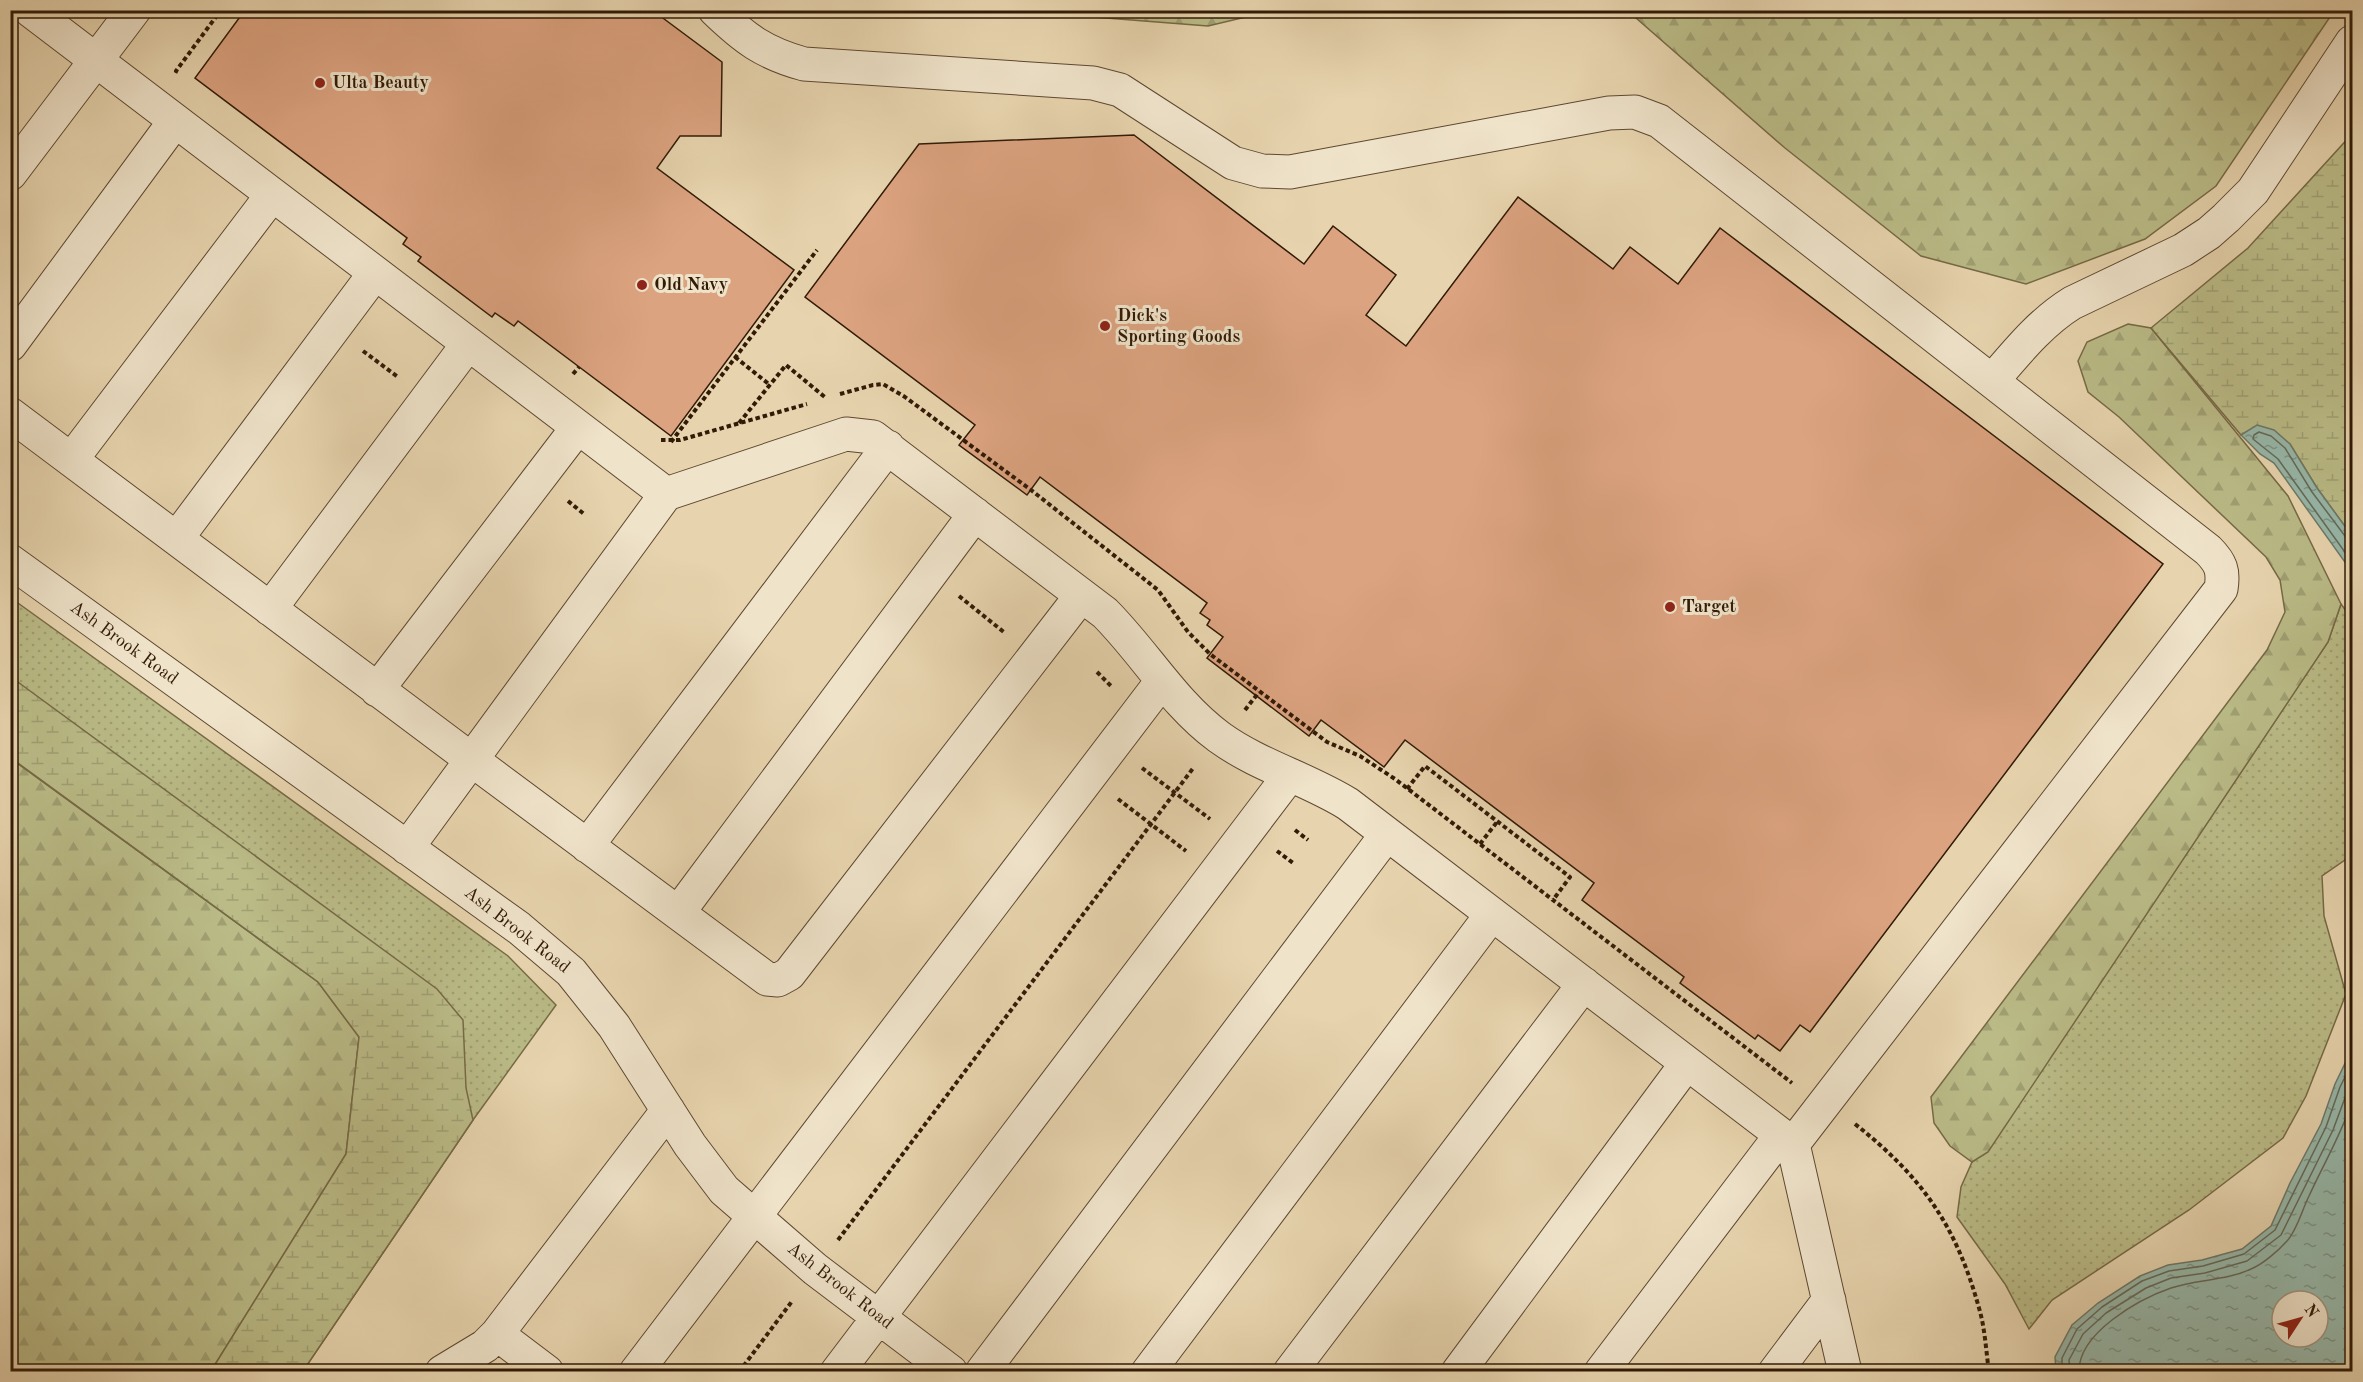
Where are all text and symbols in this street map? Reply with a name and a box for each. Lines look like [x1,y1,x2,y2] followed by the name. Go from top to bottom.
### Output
[332,74,429,92] place label: Ulta Beauty
[313,76,327,90] marker: Ulta Beauty
[654,276,728,294] place label: Old Navy
[635,278,649,292] marker: Old Navy
[1117,307,1241,346] place label: Dick's Sporting Goods
[1098,319,1112,333] marker: Dick's Sporting Goods
[67,598,181,688] street label: Ash Brook Road
[1682,598,1736,616] place label: Target
[1663,600,1677,614] marker: Target
[461,883,573,977] street label: Ash Brook Road
[784,1239,896,1333] street label: Ash Brook Road
[2270,1289,2330,1349] north arrow
[2300,1302,2321,1322] text: N

